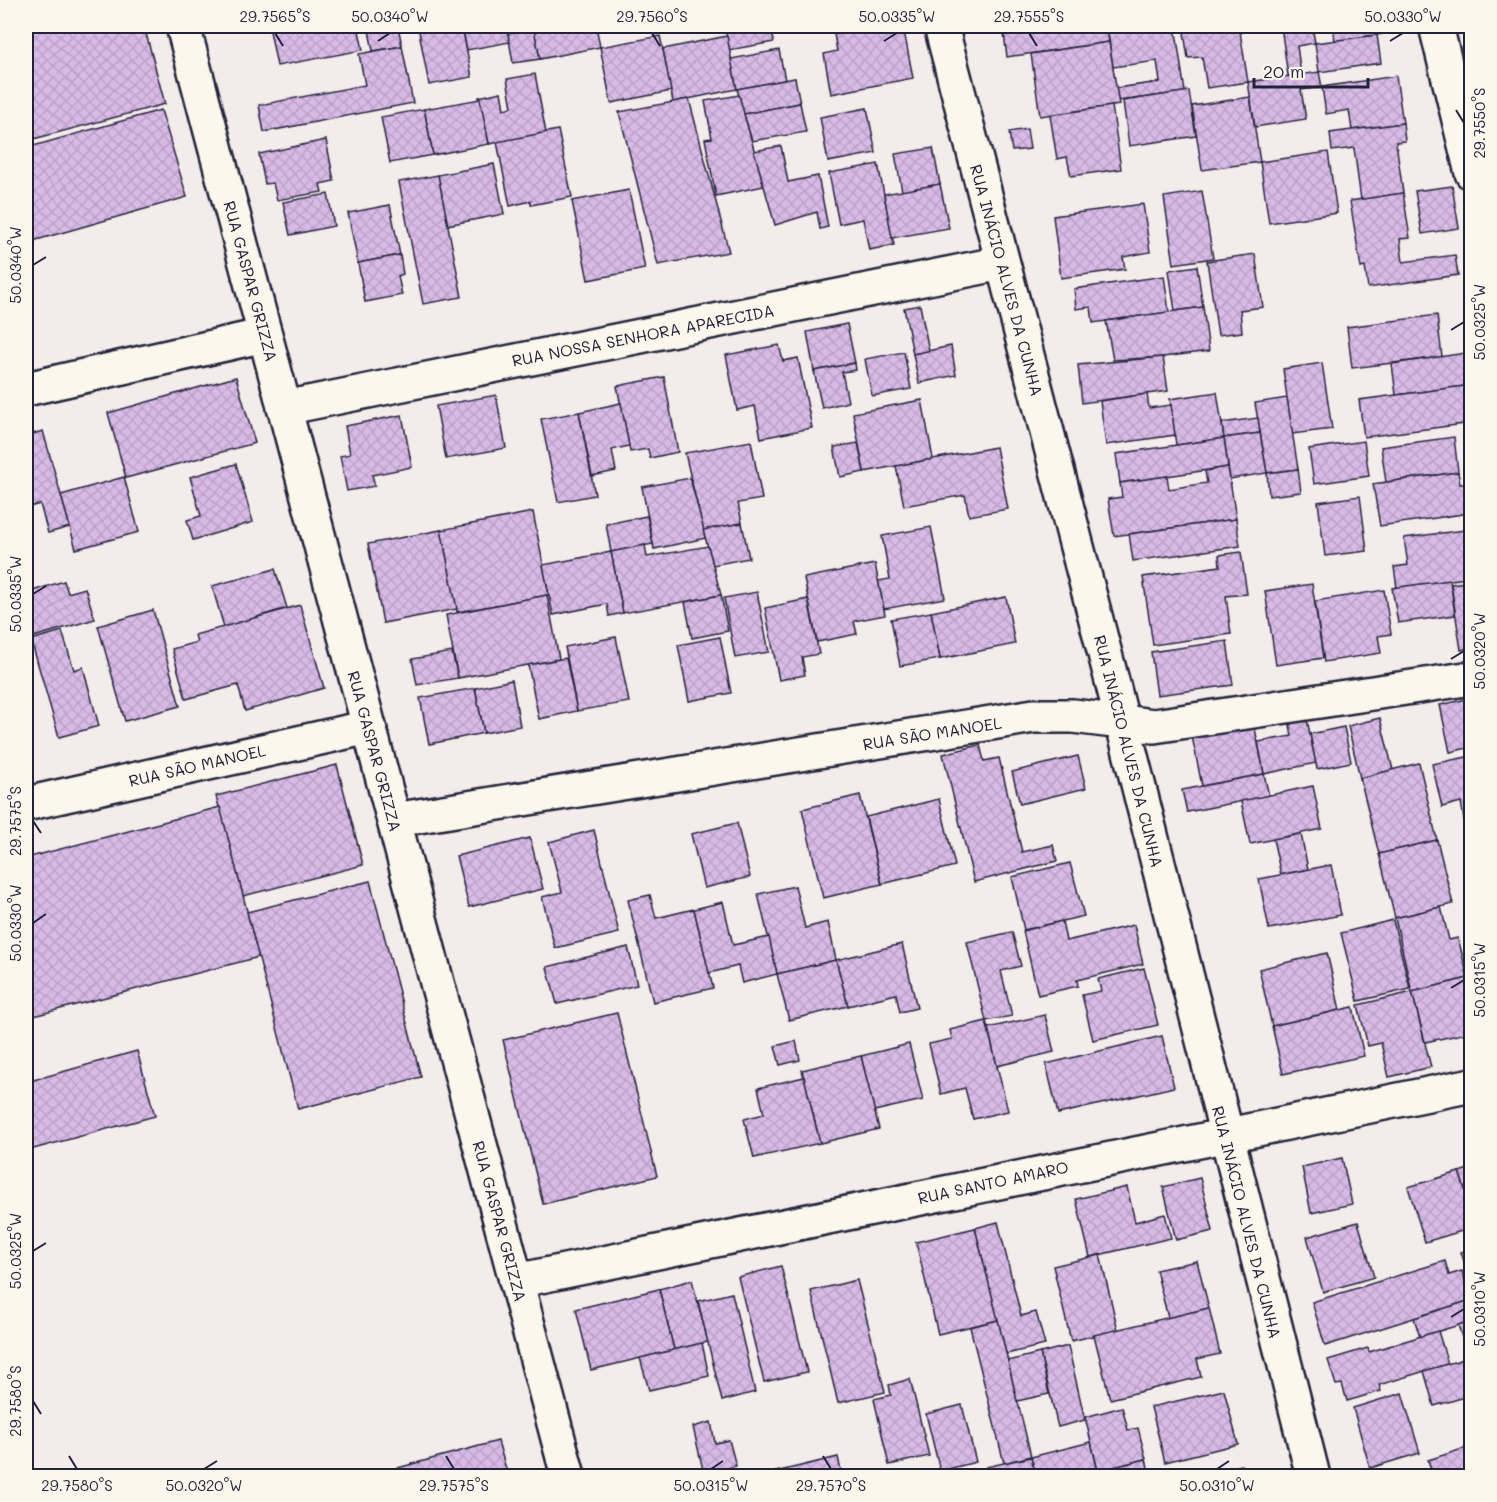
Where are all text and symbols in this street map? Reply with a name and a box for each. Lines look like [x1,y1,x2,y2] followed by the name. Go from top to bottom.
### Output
[240,6,310,26] text: 29.7565°S
[351,6,429,26] text: 50.0340°W
[616,6,688,26] text: 29.7560°S
[859,6,935,26] text: 50.0335°W
[994,6,1064,26] text: 29.7555°S
[1364,6,1442,26] text: 50.0330°W
[1254,51,1368,89] scale bar
[1263,59,1304,83] text: 20 m
[1469,88,1489,158] text: 29.7550°S
[966,162,1048,398] street label: RUA INÁCIO ALVES DA CUNHA
[219,198,283,364] street label: RUA GASPAR GRIZZA
[5,226,25,304] text: 50.0340°W
[1469,284,1489,360] text: 50.0325°W
[510,299,776,371] street label: RUA NOSSA SENHORA APARECIDA
[5,556,25,632] text: 50.0335°W
[1469,612,1489,690] text: 50.0320°W
[1090,633,1168,869] street label: RUA INÁCIO ALVES DA CUNHA
[343,668,407,834] street label: RUA GASPAR GRIZZA
[861,712,1003,754] street label: RUA SÃO MANOEL
[126,739,268,791] street label: RUA SÃO MANOEL
[5,786,25,856] text: 29.7575°S
[5,884,25,962] text: 50.0330°W
[1469,943,1489,1017] text: 50.0315°W
[1208,1104,1286,1340] street label: RUA INÁCIO ALVES DA CUNHA
[468,1138,532,1304] street label: RUA GASPAR GRIZZA
[916,1156,1070,1208] street label: RUA SANTO AMARO
[5,1213,25,1289] text: 50.0325°W
[1469,1271,1489,1347] text: 50.0310°W
[5,1365,25,1437] text: 29.7580°S
[41,1475,113,1495] text: 29.7580°S
[165,1475,243,1495] text: 50.0320°W
[419,1475,489,1495] text: 29.7575°S
[674,1475,748,1495] text: 50.0315°W
[796,1475,866,1495] text: 29.7570°S
[1179,1475,1255,1495] text: 50.0310°W

